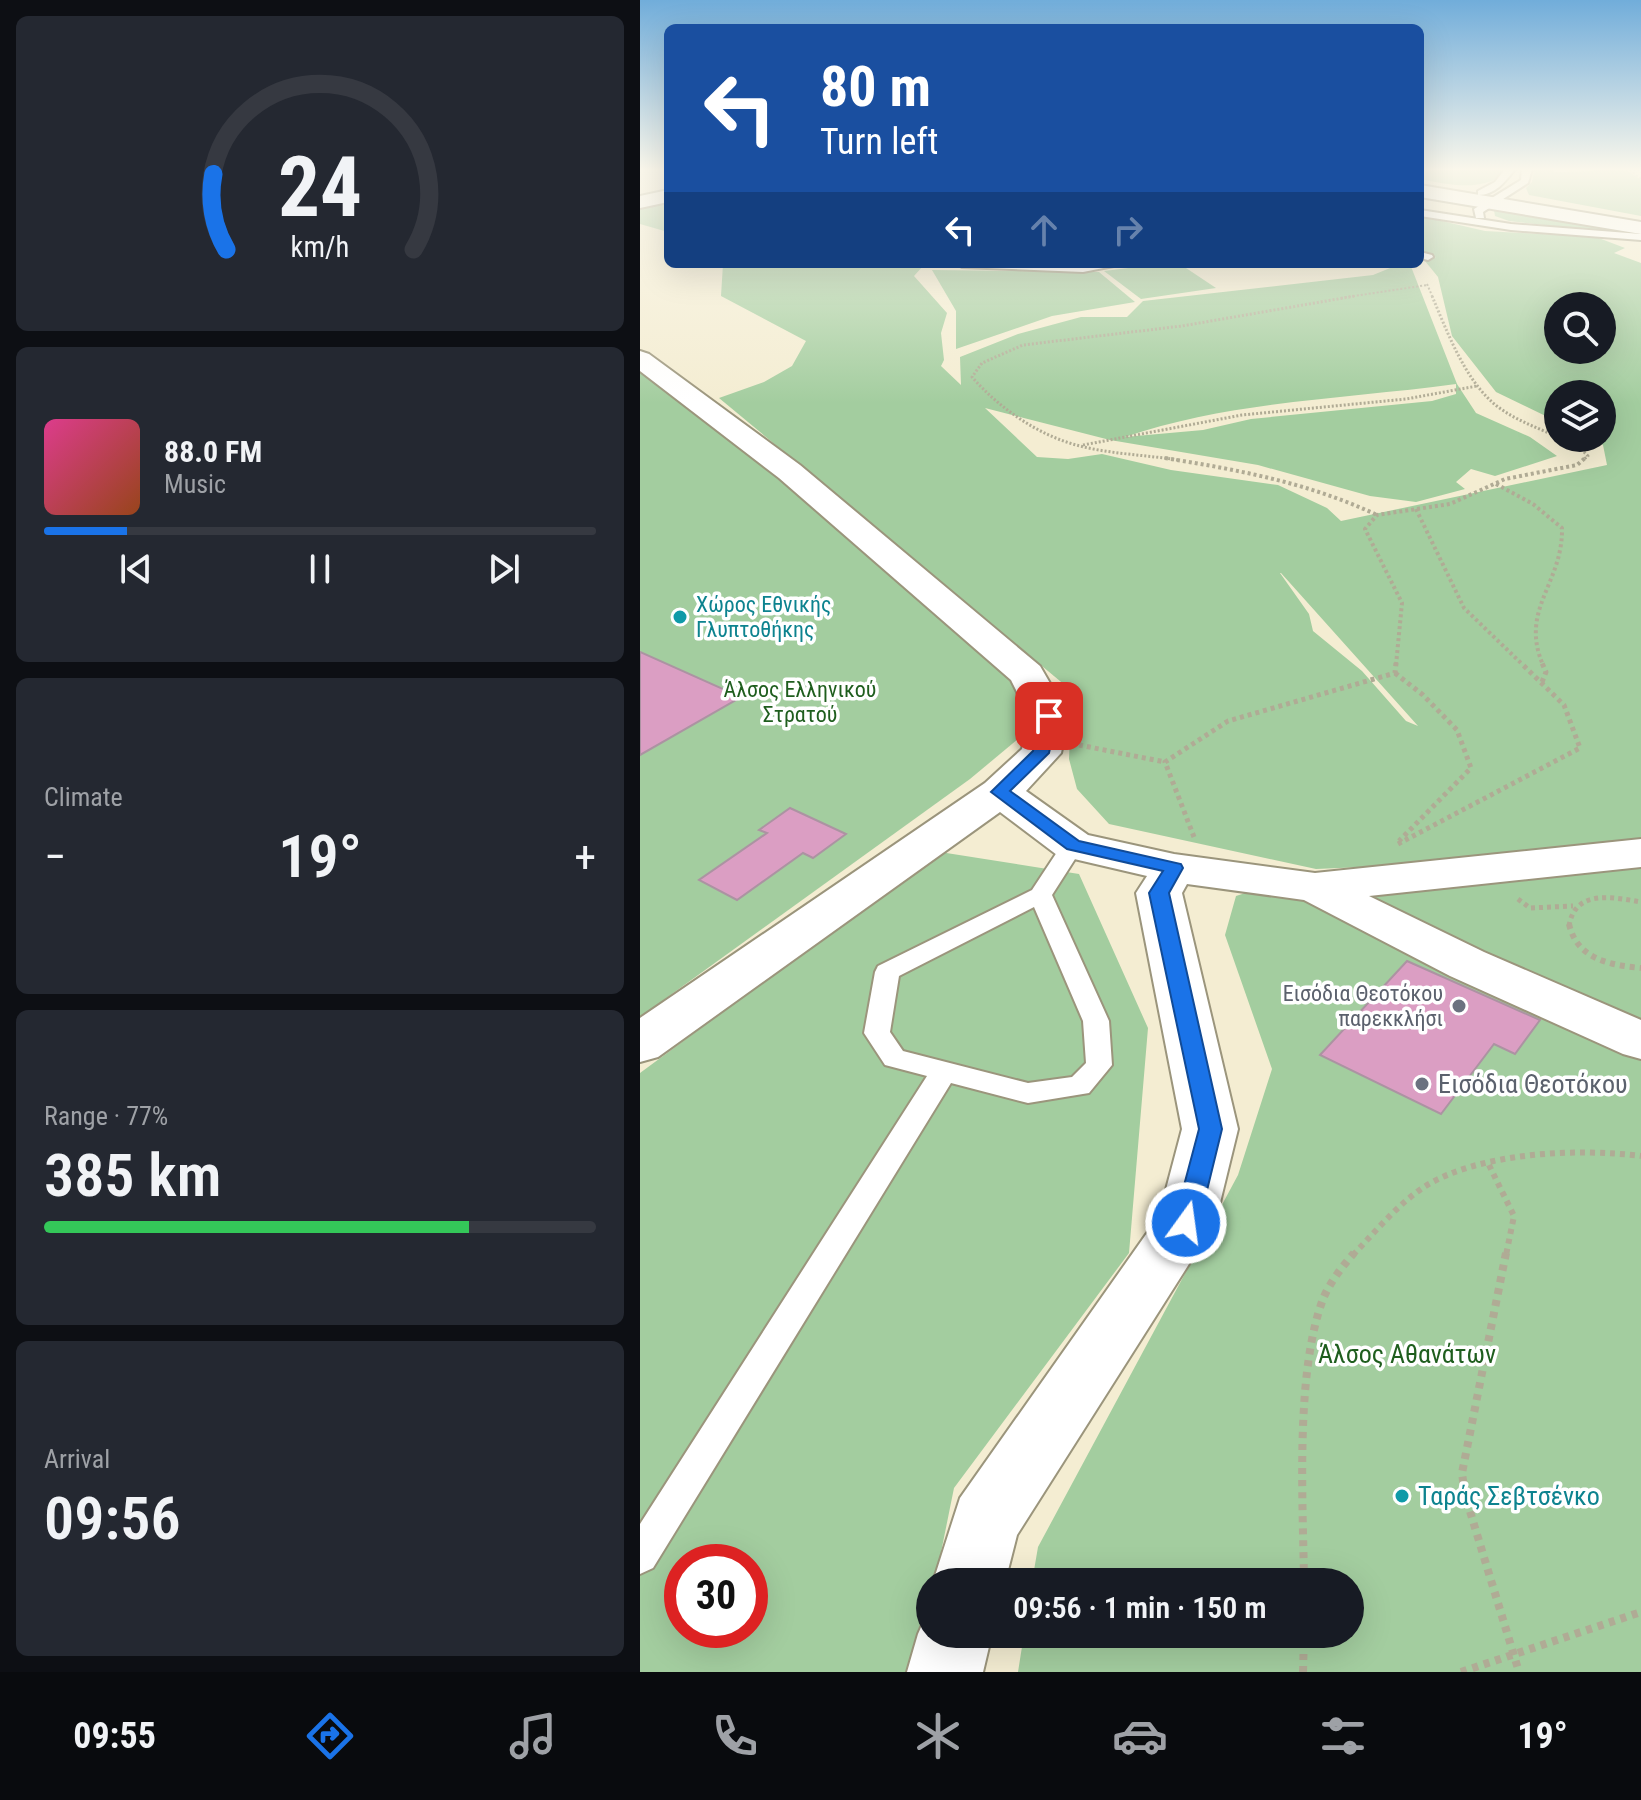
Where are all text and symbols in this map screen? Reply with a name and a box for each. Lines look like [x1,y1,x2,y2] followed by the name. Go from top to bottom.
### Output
[820,54,931,120] text: 80 m
[688,56,792,160] icon: left
[820,121,938,163] text: Turn left
[278,138,362,235] text: 24
[938,208,982,252] icon: left
[1022,208,1066,252] icon: ahead
[1106,208,1150,252] icon: right
[291,230,349,264] text: km/h
[1544,292,1616,452] map controls
[1544,292,1616,364] button: search
[1544,380,1616,452] button: layers
[164,434,262,469] text: 88.0 FM
[164,469,226,499] text: Music
[114,547,158,591] icon: previous
[298,547,342,591] icon: pause
[482,547,526,591] icon: next
[696,592,831,642] place label: Χώρος Εθνικής Γλυπτοθήκης
[671,608,689,626] marker: Χώρος Εθνικής Γλυπτοθήκης
[724,677,876,727] park label: Άλσος Ελληνικού Στρατού
[1015,682,1083,750] pin
[1027,694,1071,738] icon: arrive
[44,782,123,812] text: Climate
[278,821,362,892] text: 19°
[44,831,66,883] text: −
[574,831,596,883] text: +
[1283,981,1443,1031] place label: Εισόδια Θεοτόκου παρεκκλήσι
[1450,997,1468,1015] marker: Εισόδια Θεοτόκου παρεκκλήσι
[1438,1069,1627,1099] place label: Εισόδια Θεοτόκου
[1413,1075,1431,1093] marker: Εισόδια Θεοτόκου
[44,1101,168,1131] text: Range · 77%
[44,1140,221,1211] text: 385 km
[1144,1181,1228,1265] position arrow
[1318,1339,1496,1369] park label: Άλσος Αθανάτων
[44,1444,110,1474] text: Arrival
[1418,1481,1600,1511] place label: Ταράς Σεβτσένκο
[44,1483,181,1554] text: 09:56
[1393,1487,1411,1505] marker: Ταράς Σεβτσένκο
[664,1544,768,1648] speed limit sign: 30
[1013,1590,1267,1625] text: 09:56 · 1 min · 150 m
[302,1708,358,1764] icon: directions
[505,1708,561,1764] icon: music
[707,1708,763,1764] icon: phone
[910,1708,966,1764] icon: climate
[1112,1708,1168,1764] icon: car
[1315,1708,1371,1764] icon: filters
[73,1715,156,1757] text: 09:55
[1517,1715,1568,1757] text: 19°

